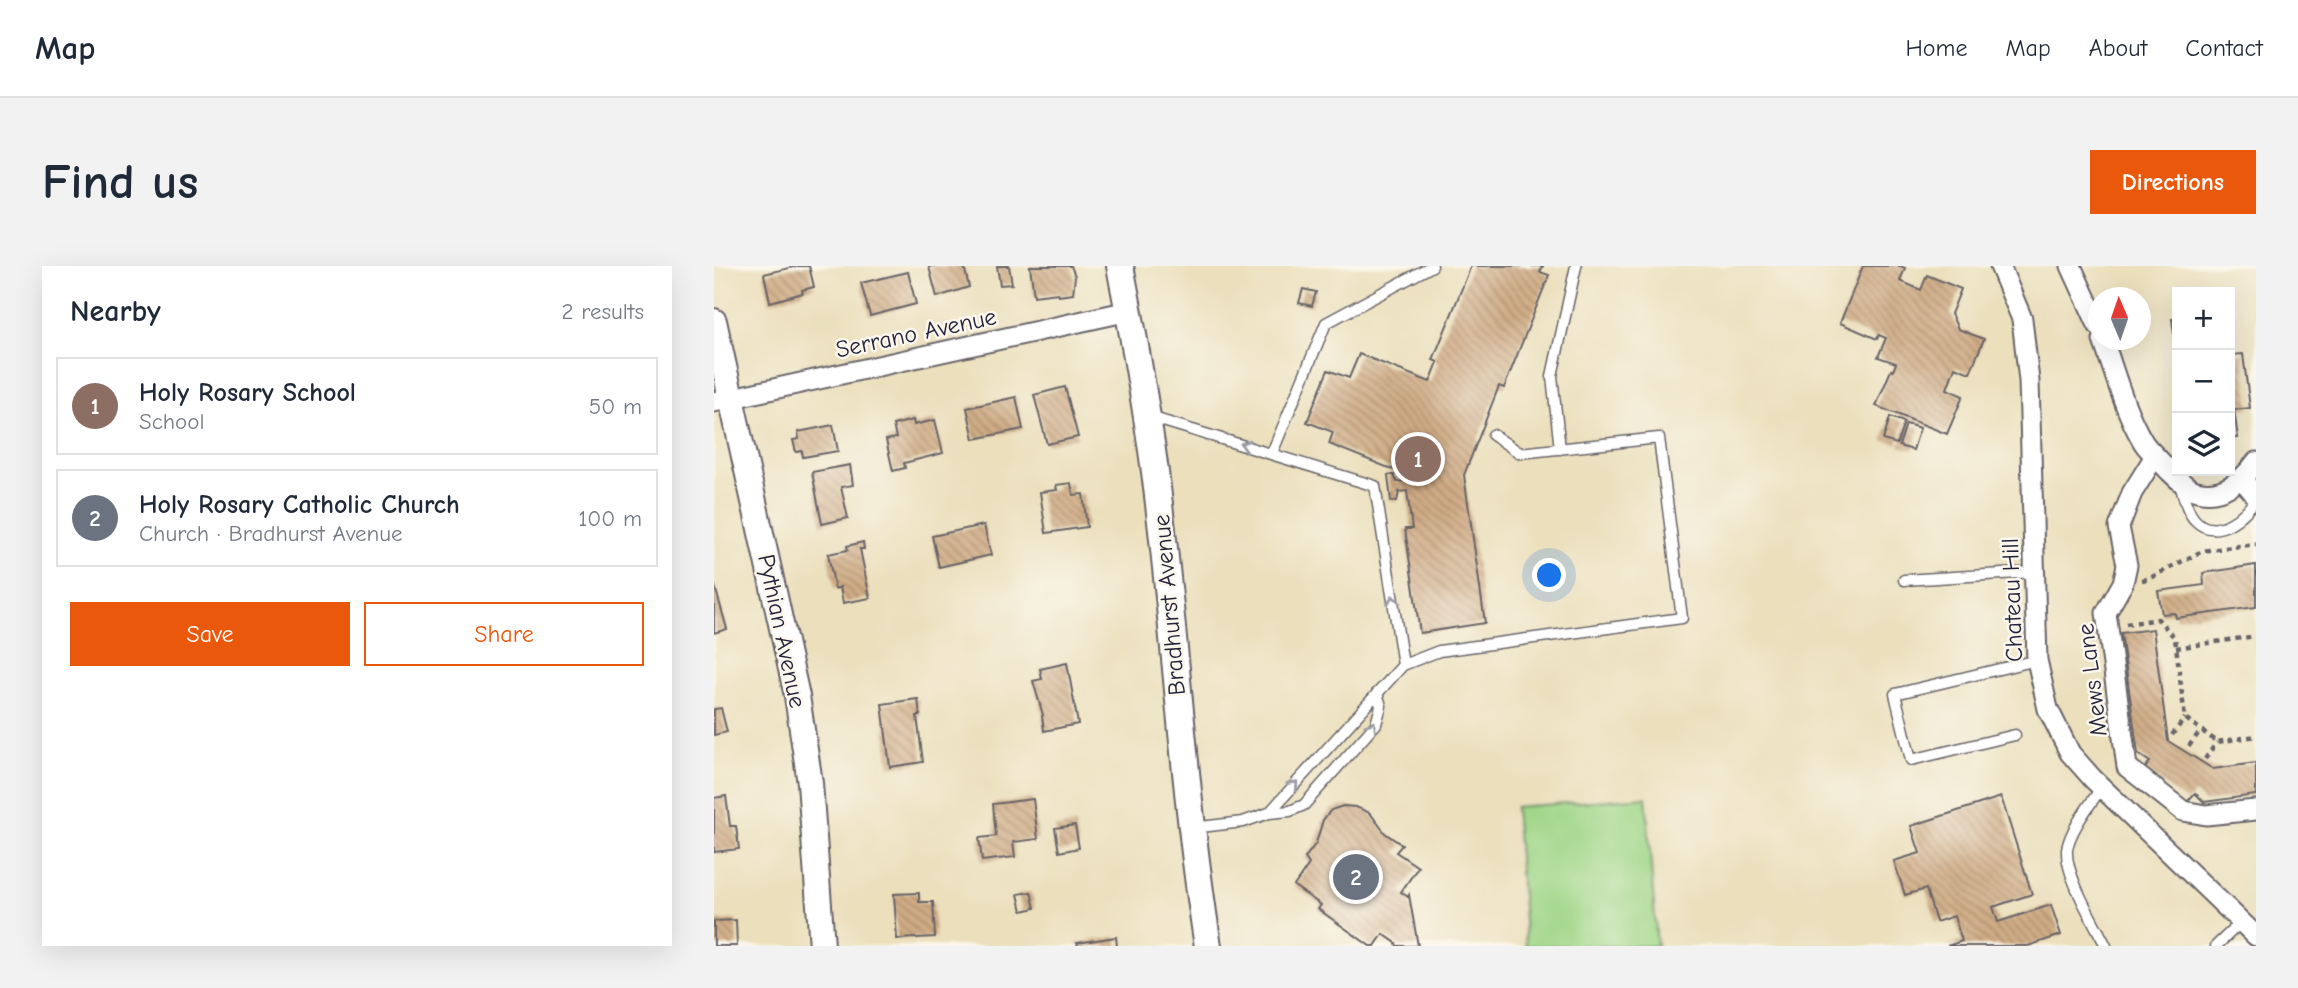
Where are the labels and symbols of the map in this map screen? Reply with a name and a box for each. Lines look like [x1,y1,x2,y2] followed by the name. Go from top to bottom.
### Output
[2088,287,2151,350] north arrow
[833,302,999,364] street label: Serrano Avenue
[1395,433,1441,485] pin: 1
[1240,438,1252,453] one-way arrow
[1147,513,1191,697] street label: Bradhurst Avenue
[1996,537,2028,663] street label: Chateau Hill
[752,552,812,710] street label: Pythian Avenue
[1532,558,1566,592] your location
[1386,594,1401,606] one-way arrow
[2071,622,2113,738] street label: Mews Lane
[1364,721,1377,734] one-way arrow
[1286,780,1298,793] one-way arrow
[1333,851,1379,903] pin: 2

